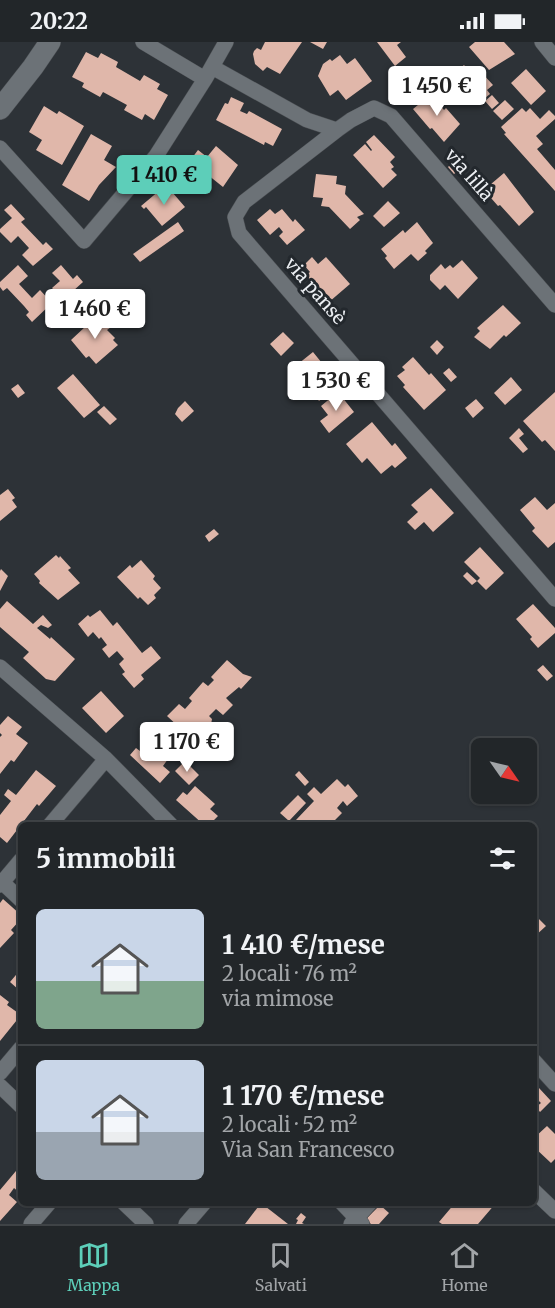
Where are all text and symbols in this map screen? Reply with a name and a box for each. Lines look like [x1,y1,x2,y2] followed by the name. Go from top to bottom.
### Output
[30,7,88,35] text: 20:22
[382,66,492,117] pin: 1 450 €
[402,73,472,98] text: 1 450 €
[440,143,499,206] street label: via lillà
[109,155,219,206] pin: 1 410 €
[131,162,197,187] text: 1 410 €
[279,252,351,329] street label: via pansè
[40,289,150,340] pin: 1 460 €
[59,296,131,321] text: 1 460 €
[281,361,391,412] pin: 1 530 €
[302,368,370,393] text: 1 530 €
[132,722,242,773] pin: 1 170 €
[154,729,220,754] text: 1 170 €
[471,738,537,804] north arrow
[471,738,537,804] map controls
[36,842,176,875] text: 5 immobili
[486,842,519,875] icon: filters
[222,928,385,961] text: 1 410 €/mese
[84,933,156,1005] icon: home
[222,961,357,986] text: 2 locali · 76 m²
[222,986,333,1011] text: via mimose
[222,1079,384,1112] text: 1 170 €/mese
[84,1084,156,1156] icon: home
[222,1112,357,1137] text: 2 locali · 52 m²
[222,1137,394,1162] text: Via San Francesco
[67,1239,120,1295] tab: Mappa
[255,1239,307,1295] tab: Salvati
[442,1239,488,1295] tab: Home

